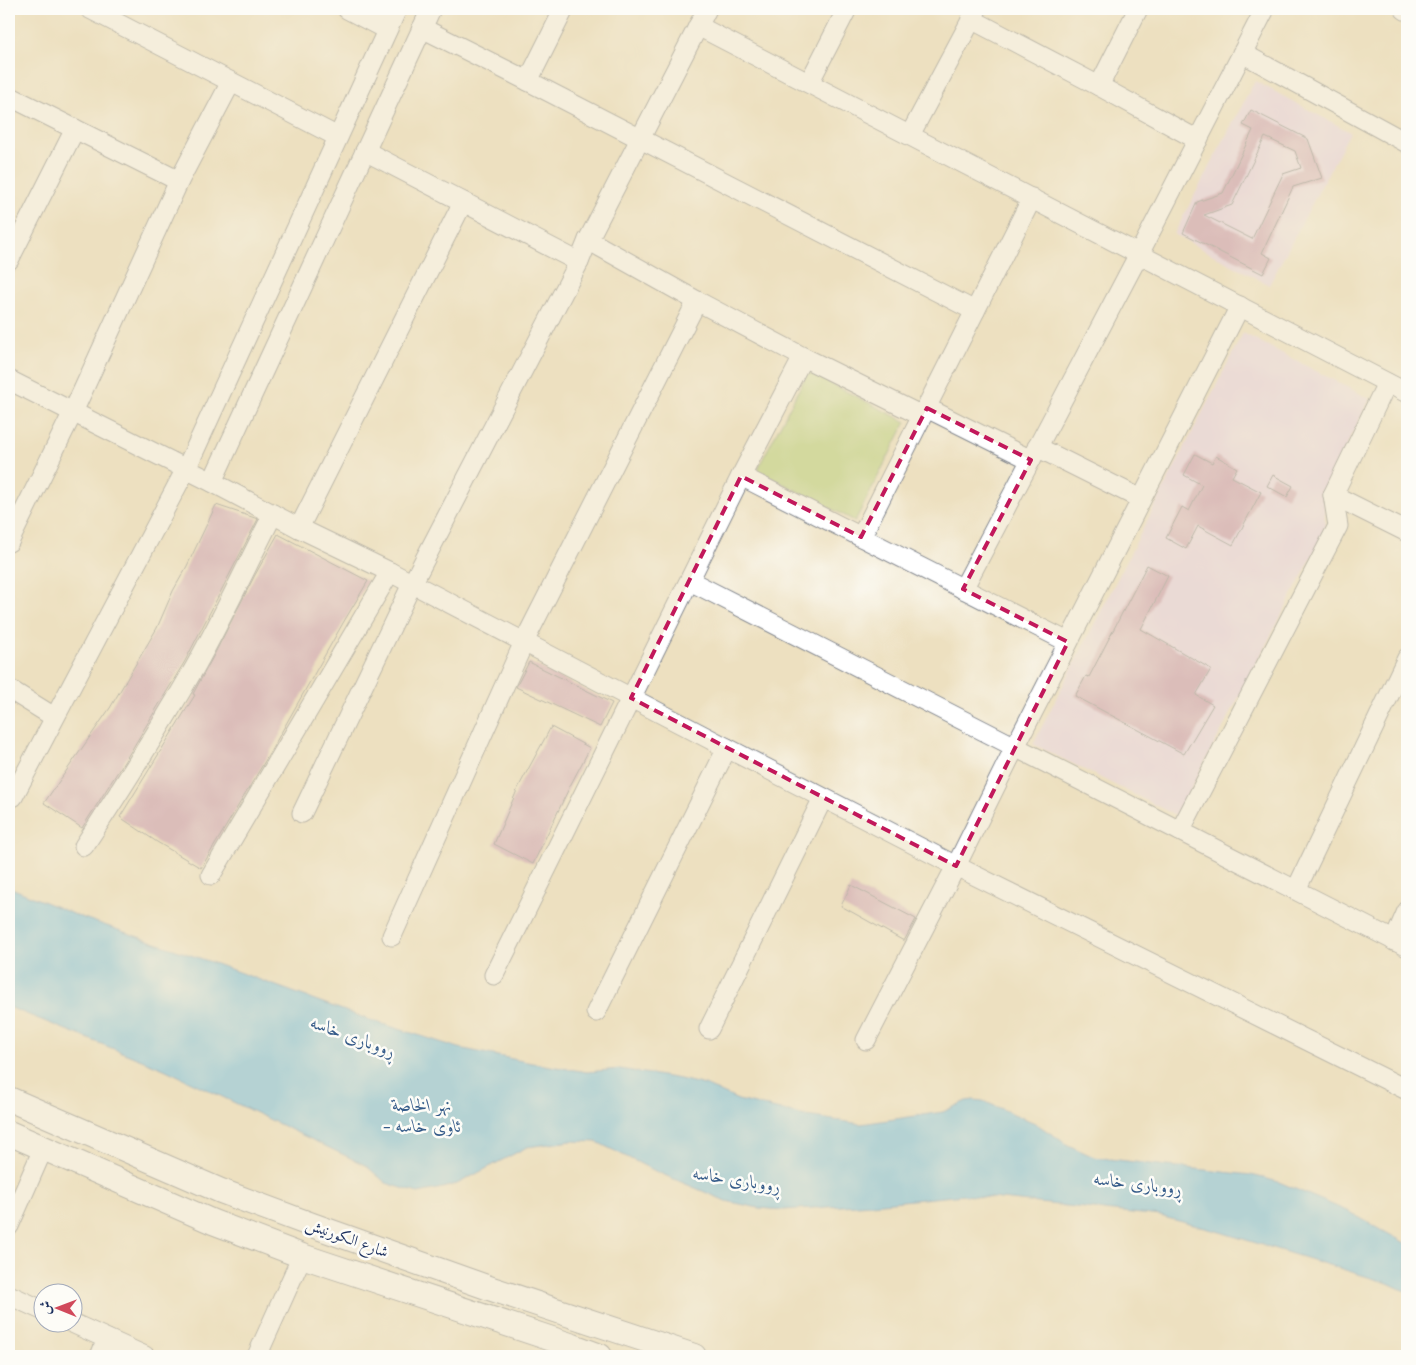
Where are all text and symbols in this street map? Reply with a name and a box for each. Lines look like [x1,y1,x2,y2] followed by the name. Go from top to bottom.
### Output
[306,1010,400,1066] water label: ڕووباری خاسە
[383,1093,461,1139] water label: نهر الخاصة - ئاوی خاسە
[691,1161,784,1201] water label: ڕووباری خاسە
[1092,1166,1184,1204] water label: ڕووباری خاسە
[302,1213,391,1265] street label: شارع الكورنيش
[32,1282,82,1332] north arrow
[36,1301,55,1315] text: ش

